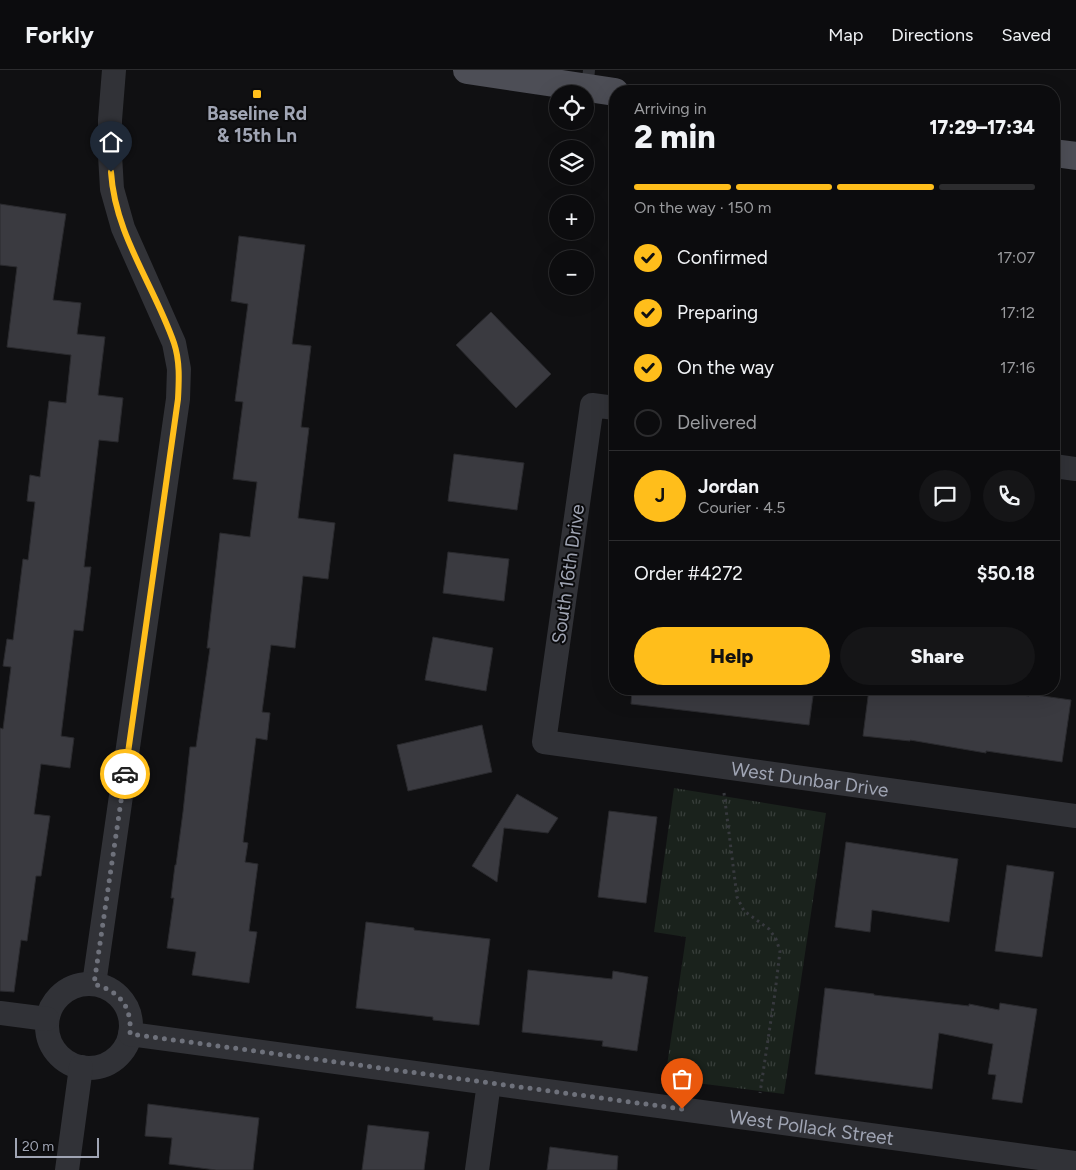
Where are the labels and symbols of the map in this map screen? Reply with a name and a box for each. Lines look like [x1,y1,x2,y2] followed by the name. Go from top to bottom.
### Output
[251,88,263,100] marker: Baseline Rd & 15th Ln
[207,102,307,147] place label: Baseline Rd & 15th Ln
[90,121,132,172] pin
[547,503,589,645] street label: South 16th Drive
[100,749,150,799] courier
[730,757,890,801] street label: West Dunbar Drive
[661,1058,703,1109] pin
[728,1104,895,1150] street label: West Pollack Street
[15,1135,99,1158] scale bar

